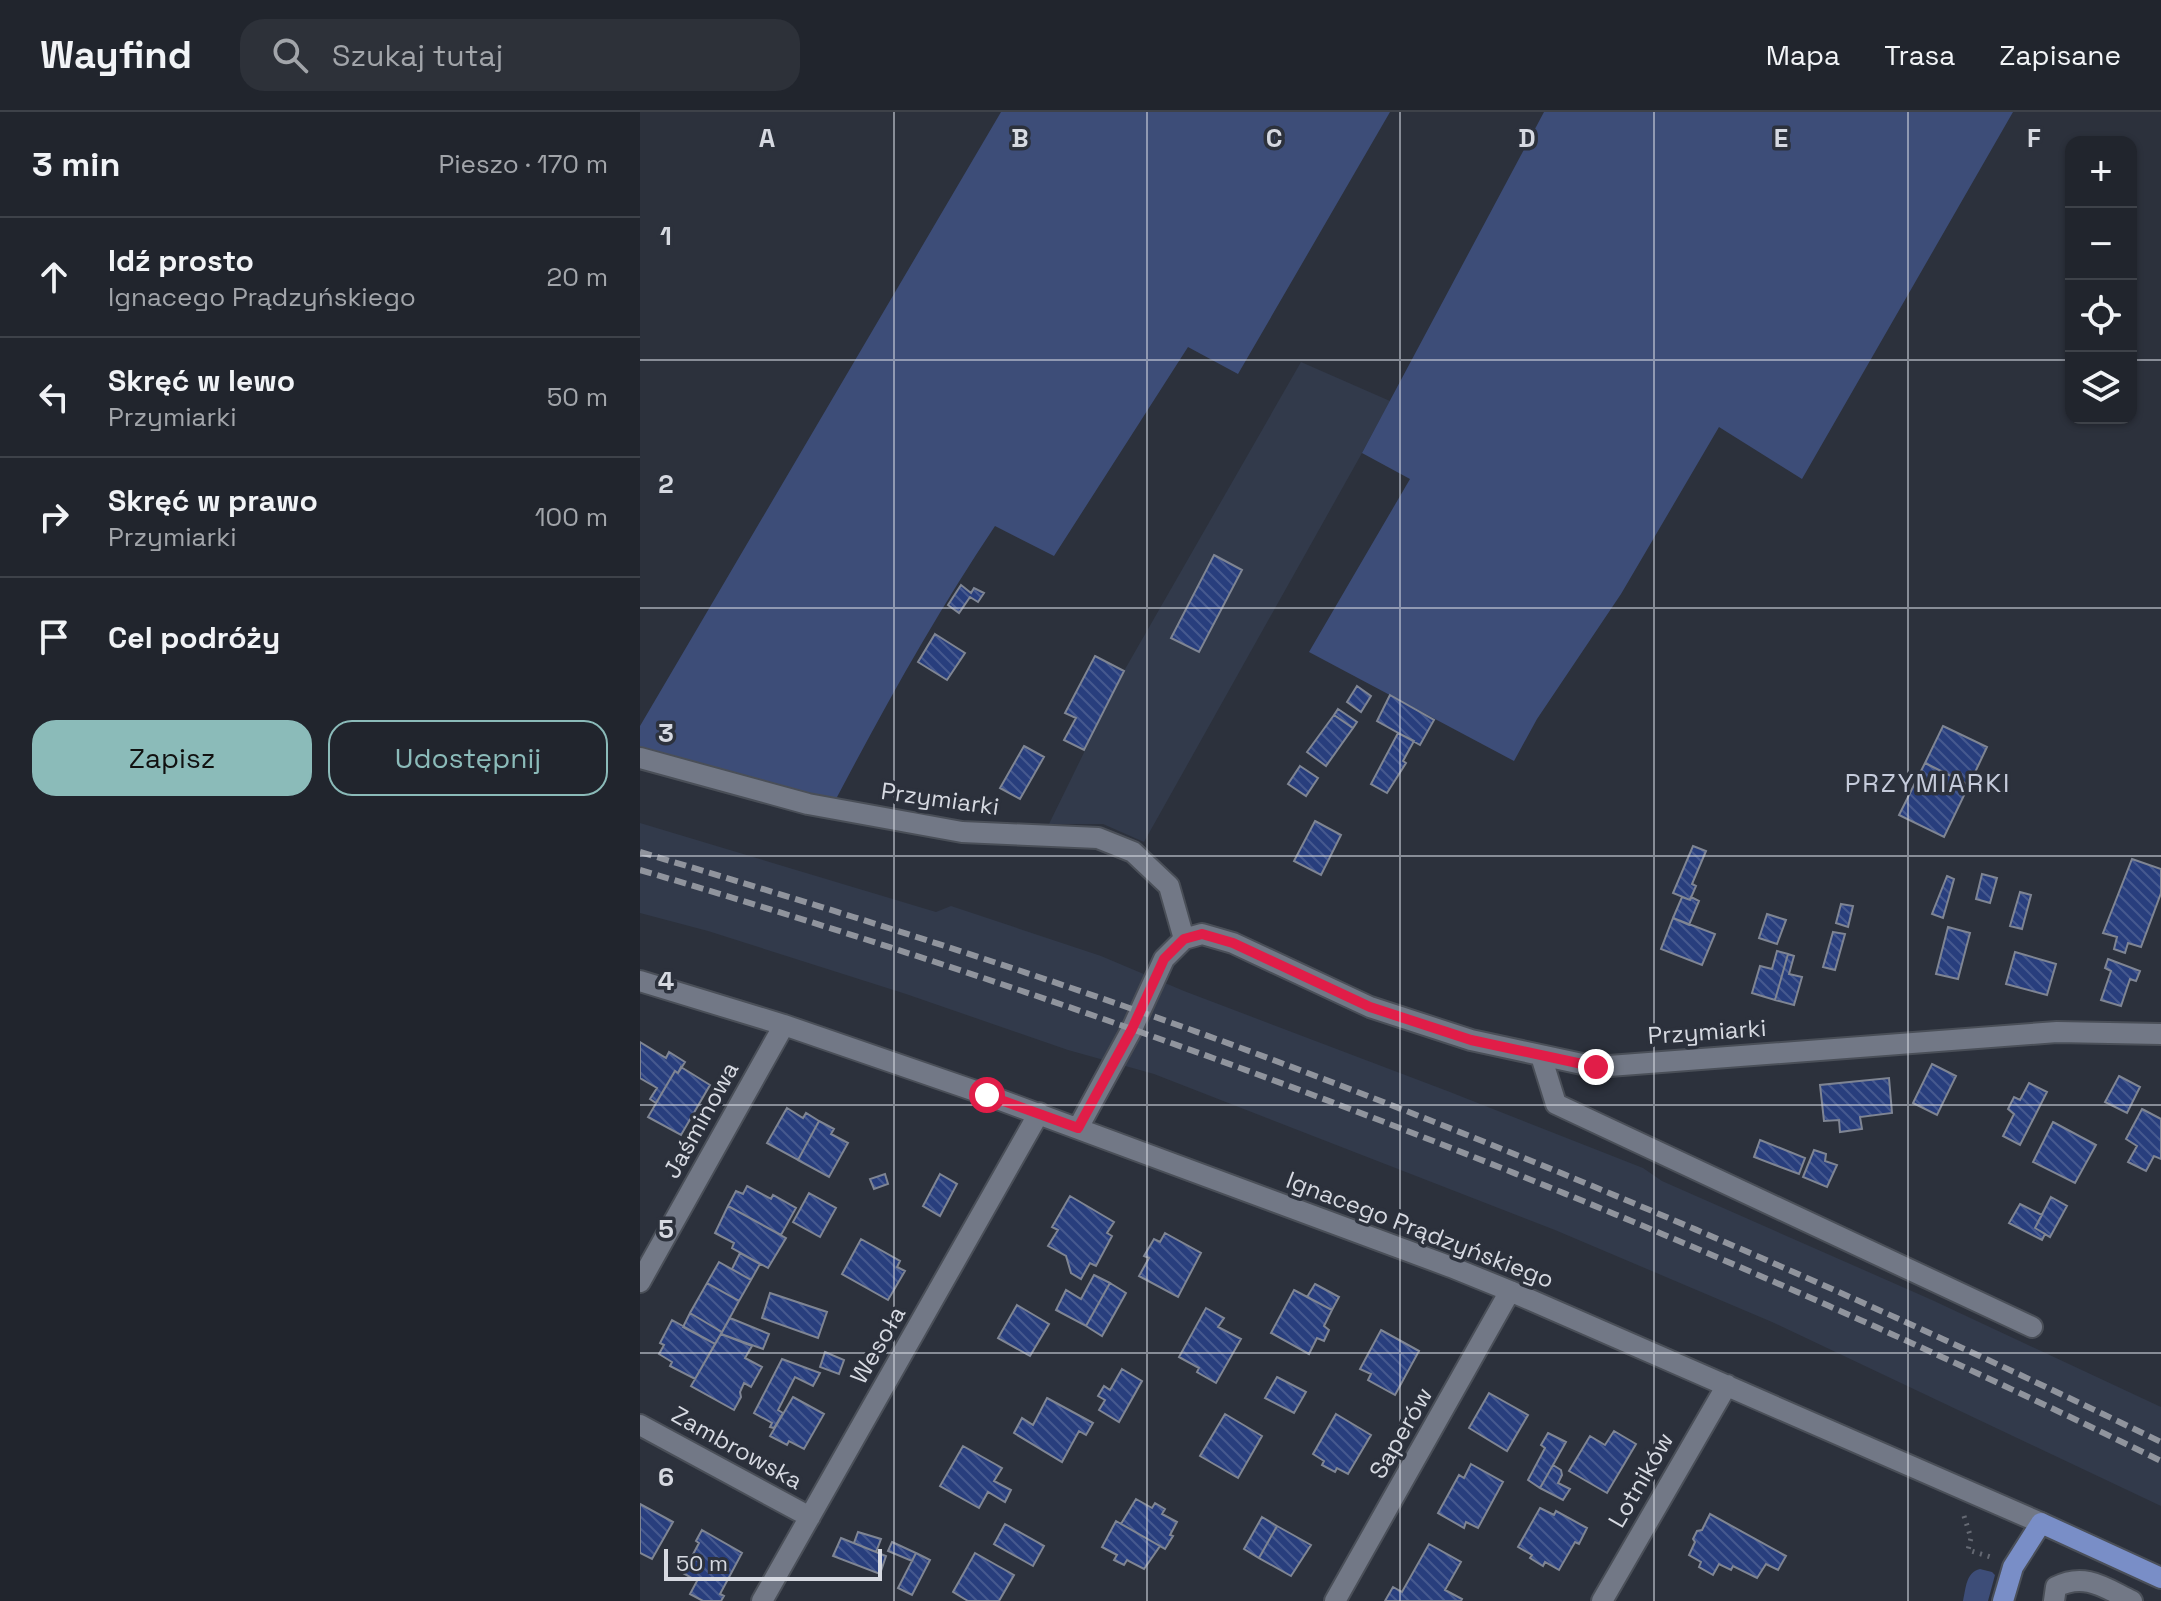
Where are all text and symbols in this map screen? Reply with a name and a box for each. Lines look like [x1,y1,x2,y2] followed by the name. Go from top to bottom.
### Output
[240,19,800,91] search box
[40,31,192,79] text: Wayfind
[268,33,312,77] icon: search
[332,36,503,75] text: Szukaj tutaj
[1766,37,1840,73] text: Mapa
[1884,37,1955,73] text: Trasa
[1999,37,2121,73] text: Zapisane
[759,121,776,155] text: A
[1011,121,1029,155] text: B
[1266,121,1282,155] text: C
[1518,121,1536,155] text: D
[1774,121,1788,155] text: E
[2027,121,2041,155] text: F
[2065,136,2137,424] map controls
[2065,136,2137,208] button: +
[32,143,120,186] text: 3 min
[439,147,608,181] text: Pieszo · 170 m
[2065,208,2137,280] button: −
[660,219,672,253] text: 1
[108,241,254,280] text: Idź prosto
[32,255,76,299] icon: ahead
[547,260,608,294] text: 20 m
[108,280,416,314] text: Ignacego Prądzyńskiego
[2065,280,2137,352] button: locate
[2065,352,2137,424] button: layers
[108,361,295,400] text: Skręć w lewo
[32,375,76,419] icon: left
[547,380,608,414] text: 50 m
[108,400,237,434] text: Przymiarki
[658,467,674,501] text: 2
[108,481,318,520] text: Skręć w prawo
[32,495,76,539] icon: right
[535,500,608,534] text: 100 m
[108,520,237,554] text: Przymiarki
[32,615,76,659] icon: arrive
[108,618,280,657] text: Cel podróży
[658,716,674,750] text: 3
[32,720,312,796] button: Zapisz
[328,720,608,796] button: Udostępnij
[1845,766,2011,800] district label: PRZYMIARKI
[879,775,1001,822] street label: Przymiarki
[658,964,674,998] text: 4
[1647,1012,1767,1051] street label: Przymiarki
[1578,1049,1614,1085] route end
[656,1056,745,1184] street label: Jaśminowa
[969,1077,1005,1113] route start
[1282,1164,1558,1295] street label: Ignacego Prądzyńskiego
[658,1212,674,1246] text: 5
[843,1300,912,1389] street label: Wesoła
[1362,1381,1439,1484] street label: Saperów
[666,1399,808,1496] street label: Zambrowska
[1601,1426,1680,1533] street label: Lotników
[658,1460,674,1494] text: 6
[664,1545,882,1581] scale bar
[676,1549,728,1577] text: 50 m

